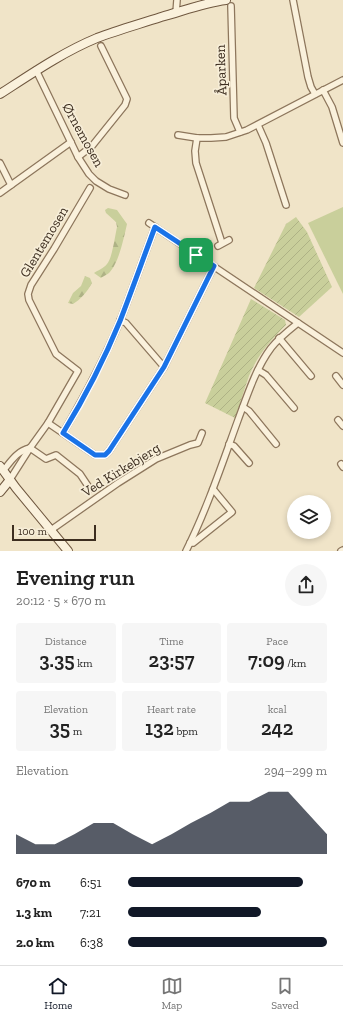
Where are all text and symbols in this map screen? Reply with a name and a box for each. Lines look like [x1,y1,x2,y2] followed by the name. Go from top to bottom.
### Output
[212,44,230,96] street label: Åparken
[58,100,108,170] street label: Ørnemosen
[16,203,72,281] street label: Glentemosen
[179,238,213,272] pin
[185,244,207,266] icon: arrive
[78,439,164,501] street label: Ved Kirkebjerg
[287,495,331,539] map controls
[287,495,331,539] button: layers
[12,523,96,542] scale bar
[18,525,47,538] text: 100 m
[16,564,135,591] text: Evening run
[285,564,327,606] button: share
[16,593,106,608] text: 20:12 · 5 × 670 m
[45,635,87,648] text: Distance
[159,635,184,648] text: Time
[266,635,288,648] text: Pace
[39,648,75,672] text: 3.35
[149,648,194,672] text: 23:57
[248,648,285,672] text: 7:09
[75,657,92,670] text: km
[285,657,306,670] text: /km
[44,703,88,716] text: Elevation
[147,703,196,716] text: Heart rate
[268,703,287,716] text: kcal
[49,716,70,740] text: 35
[145,716,174,740] text: 132
[261,716,293,740] text: 242
[70,725,82,738] text: m
[174,725,198,738] text: bpm
[16,763,68,778] text: Elevation
[264,763,327,778] text: 294–299 m
[16,875,51,890] text: 670 m
[80,875,101,890] text: 6:51
[16,905,52,920] text: 1.3 km
[80,905,101,920] text: 7:21
[16,935,54,950] text: 2.0 km
[80,935,103,950] text: 6:38
[44,975,73,1012] tab: Home
[161,975,183,1012] tab: Map
[271,975,299,1012] tab: Saved

